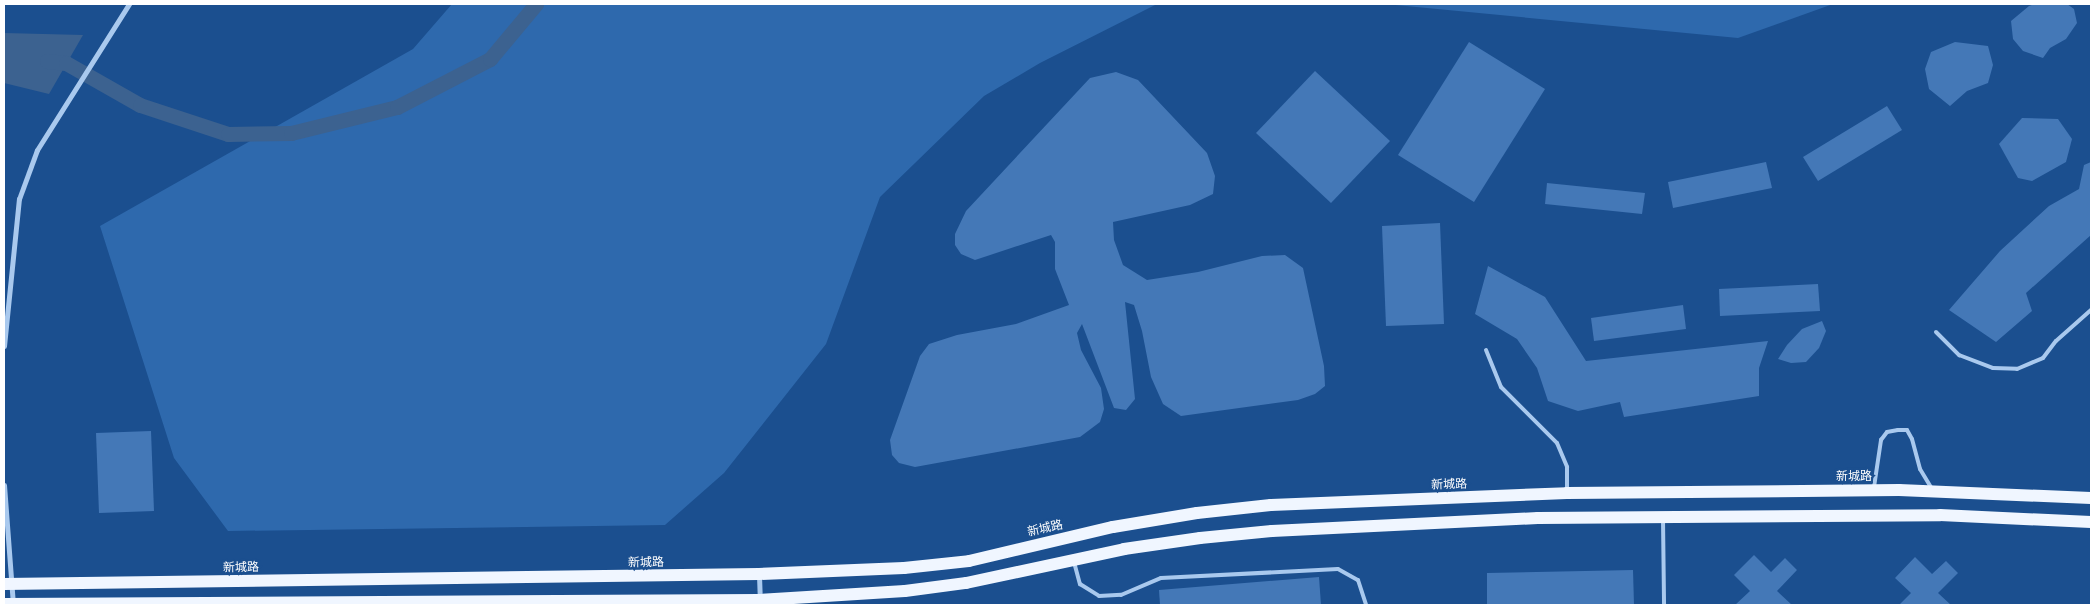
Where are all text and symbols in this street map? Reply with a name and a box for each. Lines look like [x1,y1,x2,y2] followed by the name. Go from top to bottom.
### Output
[1836,469,1872,483] street label: 新城路
[1431,476,1467,492] street label: 新城路
[1026,517,1064,539] street label: 新城路
[628,554,664,570] street label: 新城路
[223,559,259,575] street label: 新城路

